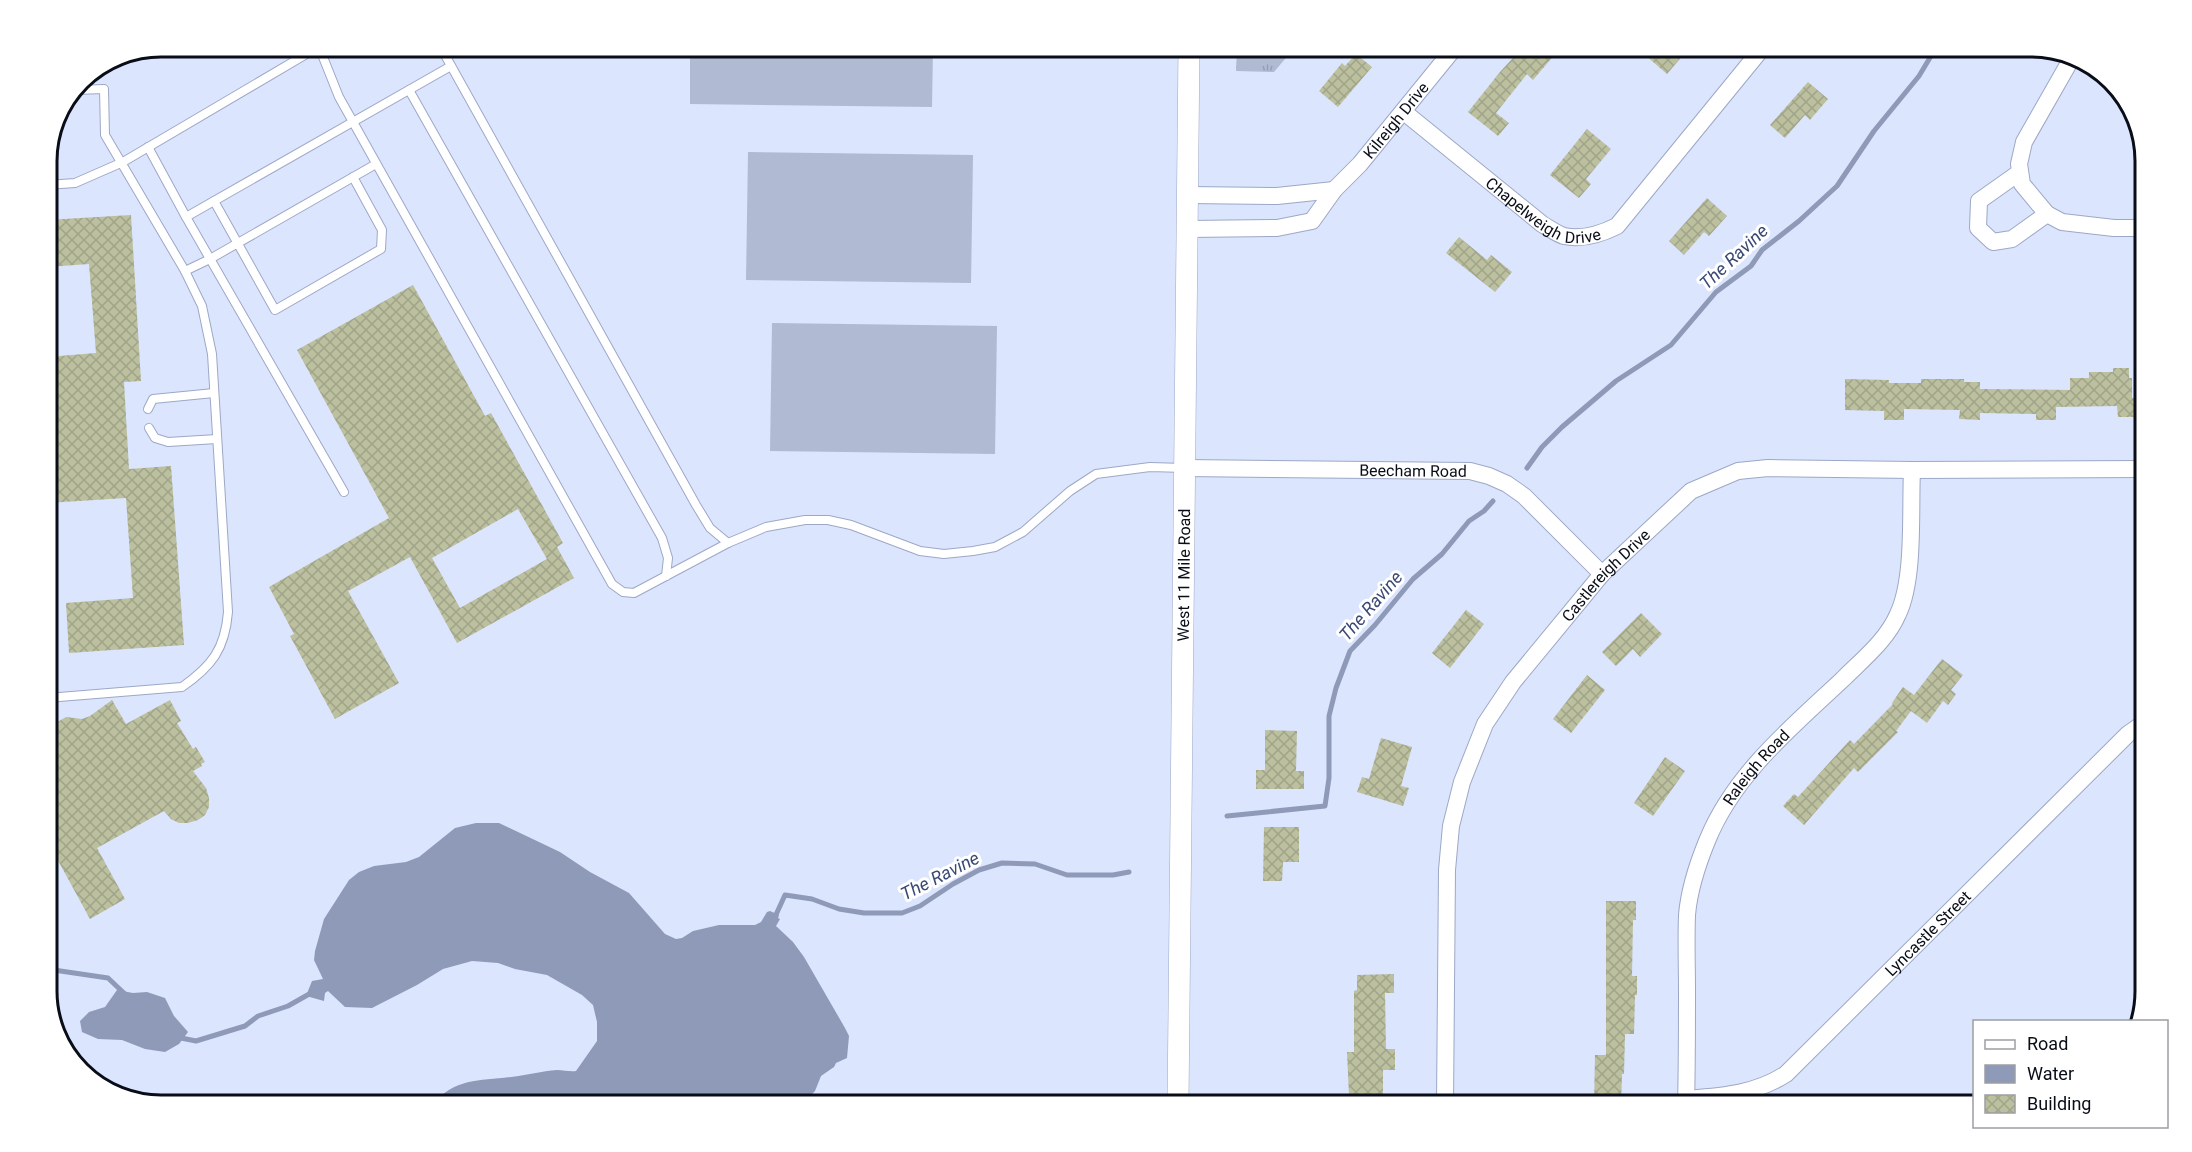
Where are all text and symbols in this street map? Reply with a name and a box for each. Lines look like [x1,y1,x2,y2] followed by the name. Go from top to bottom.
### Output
[1359,78,1433,163] street label: Kilreigh Drive
[1482,173,1603,247] street label: Chapelweigh Drive
[1695,220,1772,293] water label: The Ravine
[1359,461,1467,481] street label: Beecham Road
[1174,509,1194,642] street label: West 11 Mile Road
[1558,525,1654,626] street label: Castlereigh Drive
[1335,567,1407,645] water label: The Ravine
[1719,726,1793,809] street label: Raleigh Road
[897,847,983,904] water label: The Ravine
[1881,887,1975,980] street label: Lyncastle Street
[1973,1020,2168,1128] legend
[2027,1033,2068,1054] text: Road
[2027,1063,2074,1084] text: Water
[2027,1093,2091,1114] text: Building

